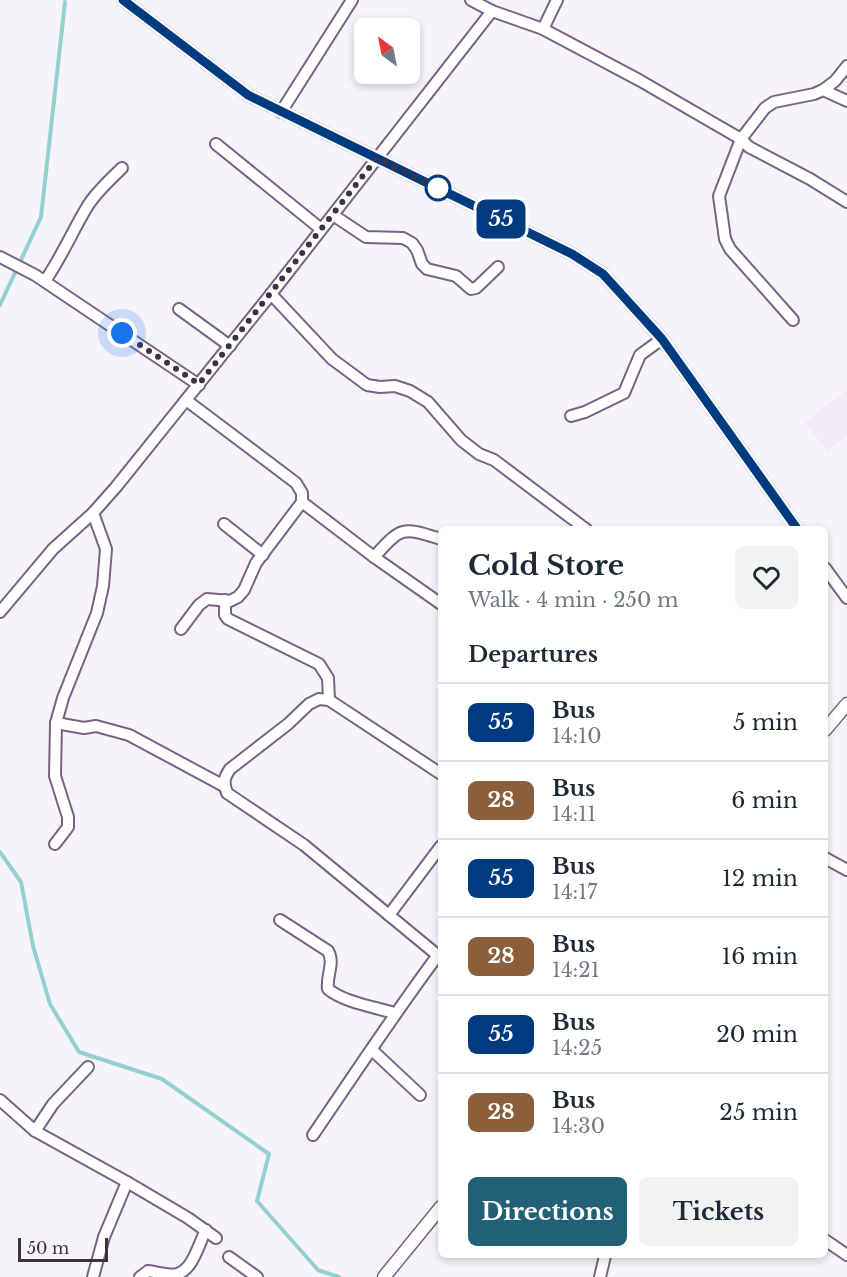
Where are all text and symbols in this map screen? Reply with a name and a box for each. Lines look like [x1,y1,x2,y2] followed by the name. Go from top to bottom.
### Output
[354,18,420,84] north arrow
[354,18,420,84] map controls
[425,175,451,201] unlabelled marker
[474,200,528,238] line badge: 55
[489,206,514,232] text: 55
[107,318,137,348] your location
[735,546,798,609] button: heart
[468,548,624,583] text: Cold Store
[468,588,678,612] text: Walk · 4 min · 250 m
[468,641,598,668] text: Departures
[552,697,595,724] text: Bus
[489,709,514,735] text: 55
[733,709,798,736] text: 5 min
[552,724,602,748] text: 14:10
[552,775,595,802] text: Bus
[487,787,515,813] text: 28
[731,787,798,814] text: 6 min
[552,802,596,826] text: 14:11
[552,853,595,880] text: Bus
[489,865,514,891] text: 55
[722,865,798,892] text: 12 min
[552,880,597,904] text: 14:17
[552,931,595,958] text: Bus
[487,943,515,969] text: 28
[721,943,798,970] text: 16 min
[552,958,600,982] text: 14:21
[552,1009,595,1036] text: Bus
[489,1021,514,1047] text: 55
[716,1021,798,1048] text: 20 min
[552,1036,602,1060] text: 14:25
[552,1087,595,1114] text: Bus
[487,1099,515,1125] text: 28
[719,1099,798,1126] text: 25 min
[552,1114,605,1138] text: 14:30
[468,1177,627,1246] button: Directions
[639,1177,798,1246] button: Tickets
[18,1235,108,1262] scale bar
[27,1238,69,1258] text: 50 m

